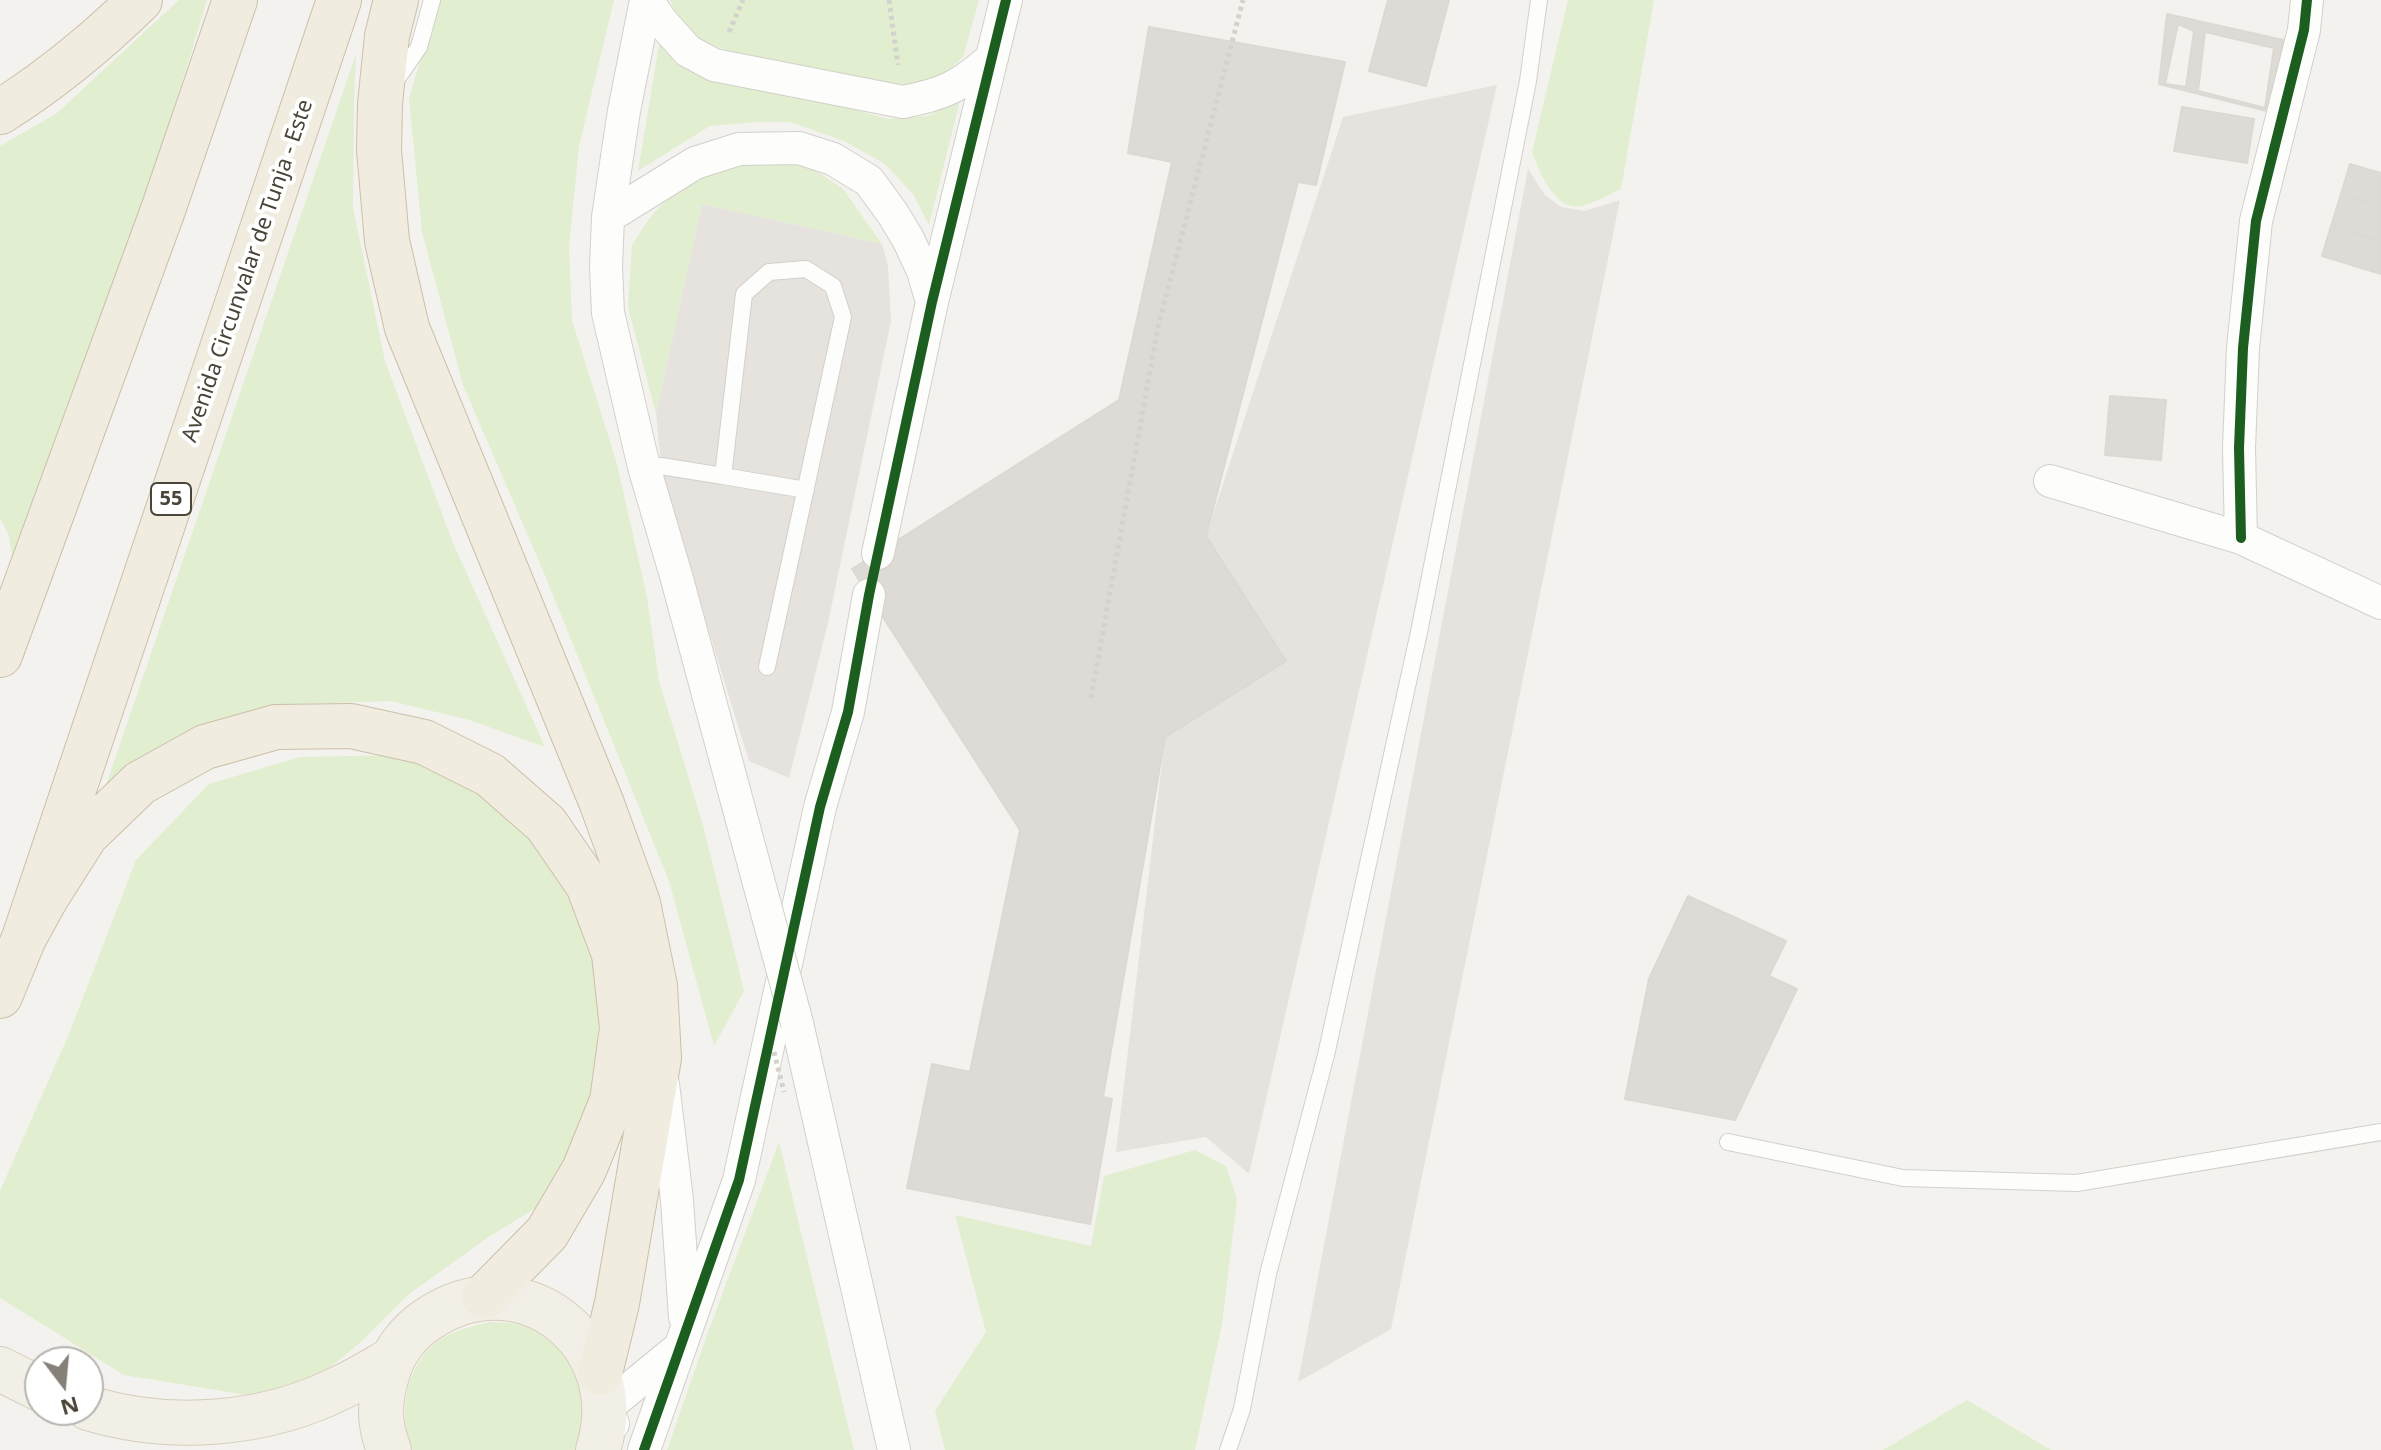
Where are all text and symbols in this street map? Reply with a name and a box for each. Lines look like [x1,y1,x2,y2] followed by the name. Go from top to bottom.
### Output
[177,96,319,446] street label: Avenida Circunvalar de Tunja - Este
[151,483,191,515] road number: 55
[24,1346,104,1426] north arrow
[57,1390,83,1424] text: N

